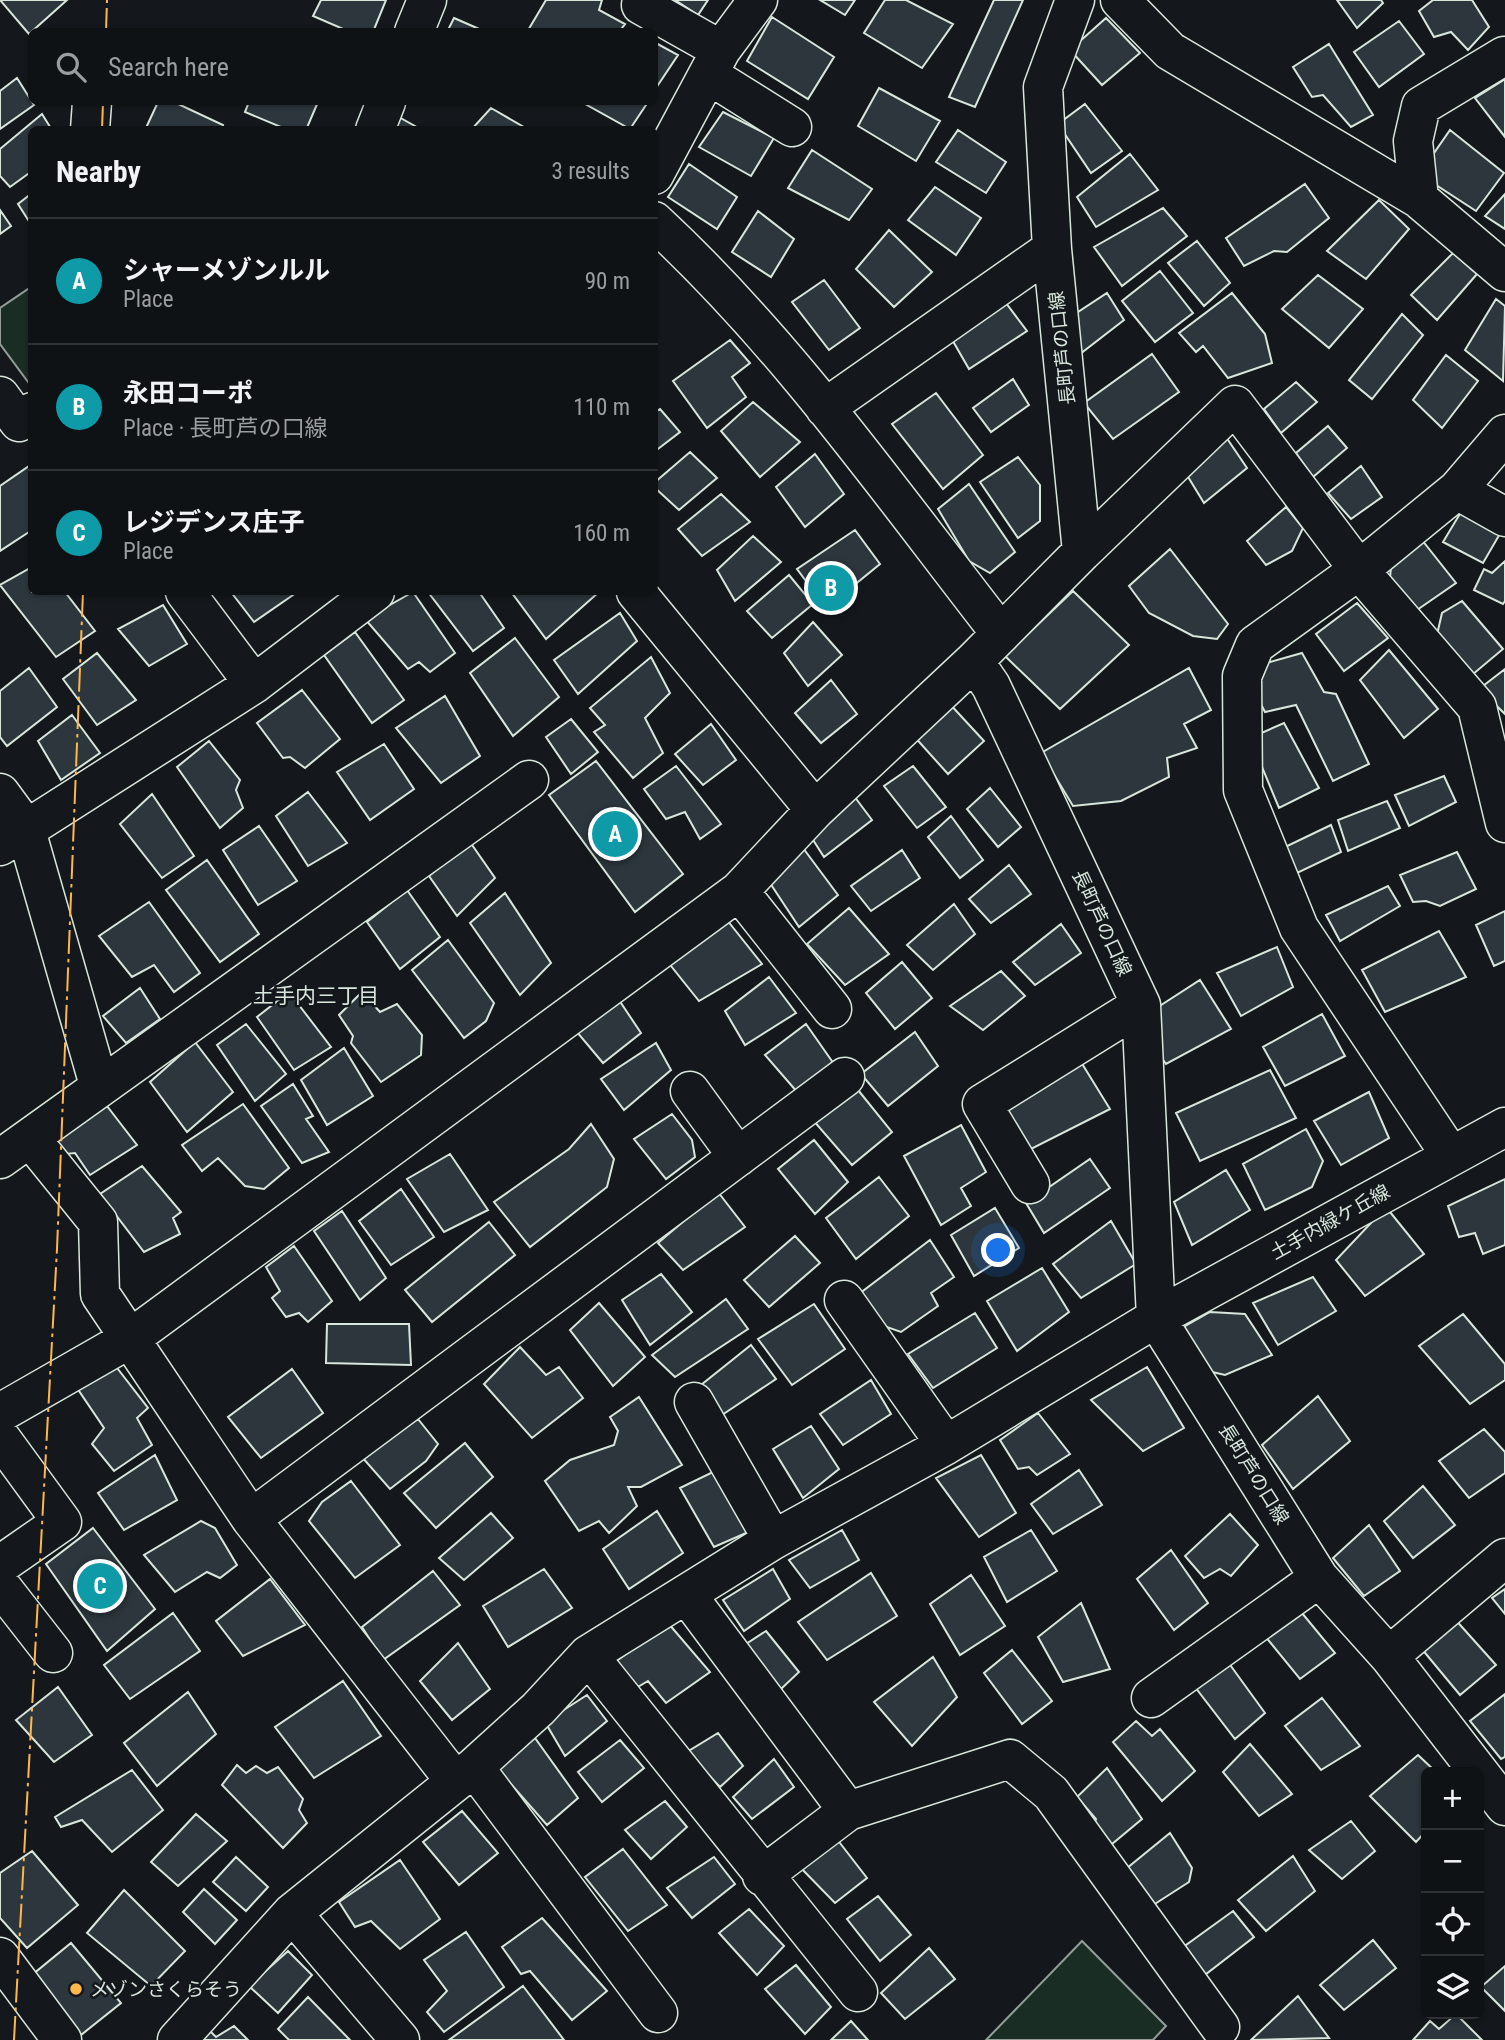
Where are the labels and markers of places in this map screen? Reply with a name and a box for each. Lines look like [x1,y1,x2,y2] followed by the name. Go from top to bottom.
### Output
[808,562,854,614] pin: B
[592,808,638,860] pin: A
[77,1560,123,1612] pin: C
[90,1978,242,2001] place label: メゾンさくらそう
[68,1981,84,1997] marker: メゾンさくらそう

